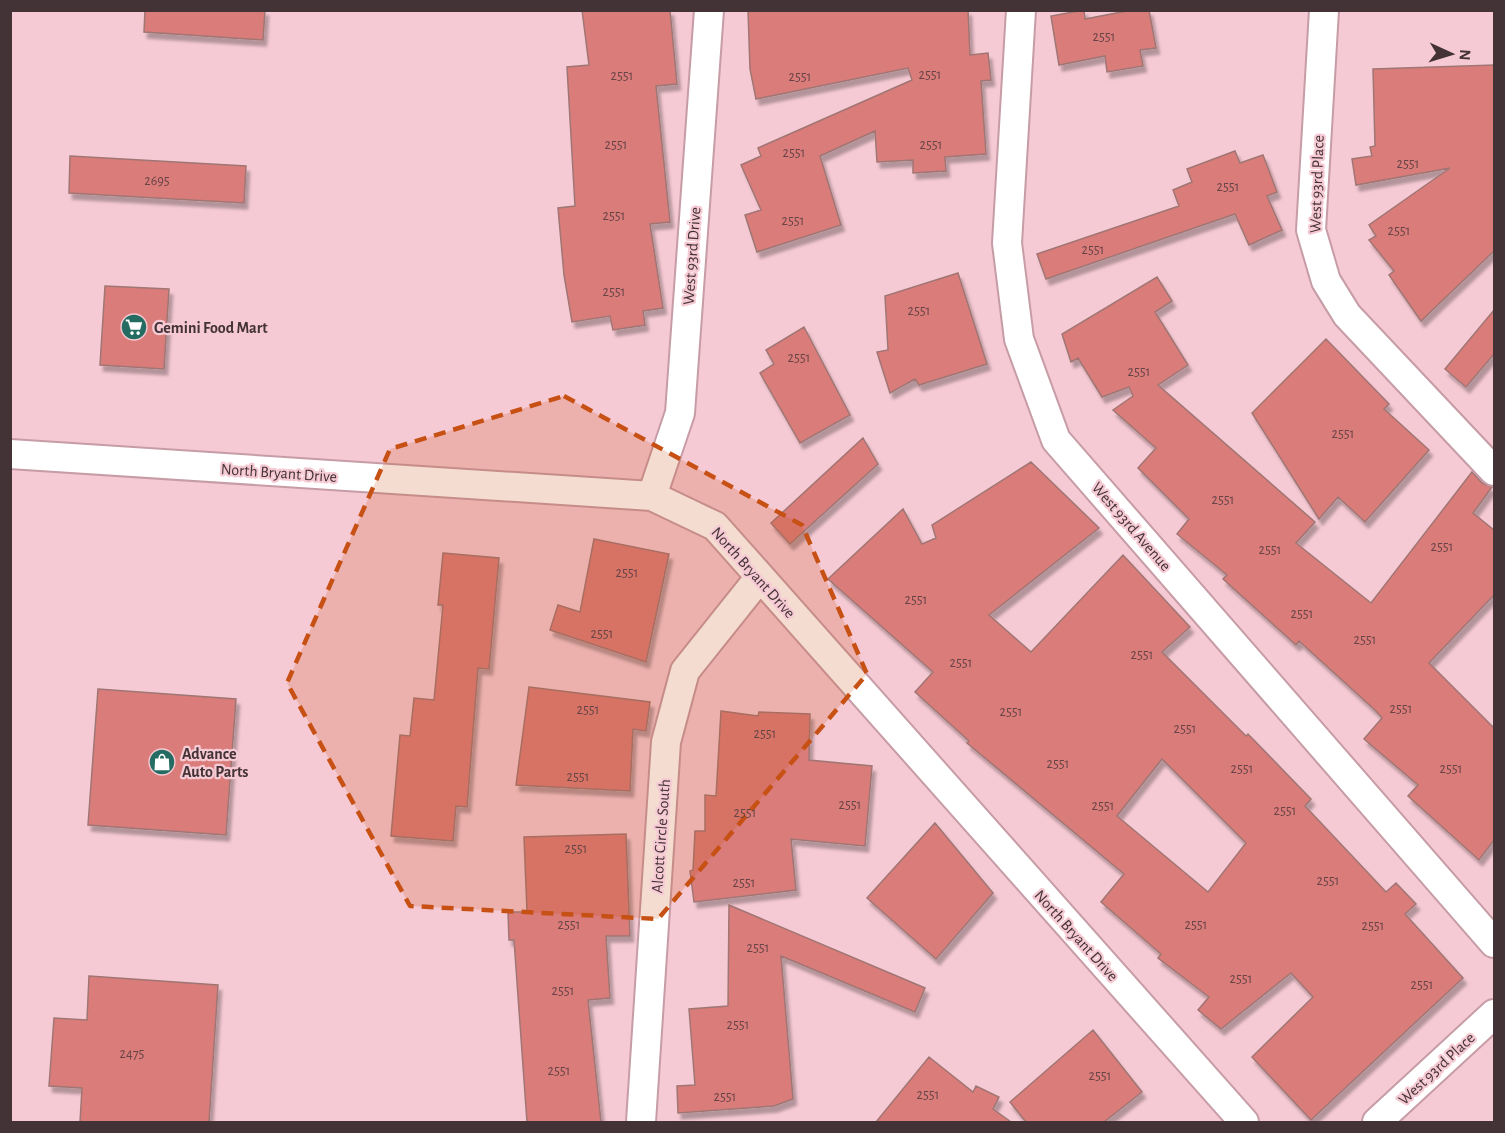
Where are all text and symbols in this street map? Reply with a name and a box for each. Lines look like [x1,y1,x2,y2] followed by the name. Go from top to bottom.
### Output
[1421,24,1481,84] north arrow
[1093,30,1115,44] house number: 2551
[1457,49,1473,61] text: N
[919,68,941,82] house number: 2551
[611,69,633,83] house number: 2551
[789,70,811,84] house number: 2551
[1307,135,1327,233] street label: West 93rd Place
[605,138,627,152] house number: 2551
[920,138,942,152] house number: 2551
[783,146,805,160] house number: 2551
[1397,157,1419,171] house number: 2551
[144,174,170,188] house number: 2695
[1217,180,1239,194] house number: 2551
[681,207,703,306] street label: West 93rd Drive
[603,209,625,223] house number: 2551
[782,214,804,228] house number: 2551
[1388,224,1410,238] house number: 2551
[1082,243,1104,257] house number: 2551
[603,285,625,299] house number: 2551
[908,304,930,318] house number: 2551
[119,312,149,342] supermarket icon: Gemini Food Mart
[154,320,268,336] place label: Gemini Food Mart
[788,351,810,365] house number: 2551
[1128,365,1150,379] house number: 2551
[1332,427,1354,441] house number: 2551
[220,461,338,486] street label: North Bryant Drive
[1089,479,1174,574] street label: West 93rd Avenue
[1212,493,1234,507] house number: 2551
[708,524,798,622] street label: North Bryant Drive
[1431,540,1453,554] house number: 2551
[1259,543,1281,557] house number: 2551
[616,566,638,580] house number: 2551
[905,593,927,607] house number: 2551
[1291,607,1313,621] house number: 2551
[591,627,613,641] house number: 2551
[1354,633,1376,647] house number: 2551
[1131,648,1153,662] house number: 2551
[950,656,972,670] house number: 2551
[1390,702,1412,716] house number: 2551
[577,703,599,717] house number: 2551
[1000,705,1022,719] house number: 2551
[1174,722,1196,736] house number: 2551
[754,727,776,741] house number: 2551
[182,746,249,780] place label: Advance Auto Parts
[147,747,177,777] shop icon: Advance Auto Parts
[1047,757,1069,771] house number: 2551
[1231,762,1253,776] house number: 2551
[1440,762,1462,776] house number: 2551
[567,770,589,784] house number: 2551
[649,779,673,894] street label: Alcott Circle South
[839,798,861,812] house number: 2551
[1092,799,1114,813] house number: 2551
[1274,804,1296,818] house number: 2551
[734,806,756,820] house number: 2551
[565,842,587,856] house number: 2551
[1317,874,1339,888] house number: 2551
[733,876,755,890] house number: 2551
[1031,887,1121,985] street label: North Bryant Drive
[558,918,580,932] house number: 2551
[1185,918,1207,932] house number: 2551
[1362,919,1384,933] house number: 2551
[747,941,769,955] house number: 2551
[1230,972,1252,986] house number: 2551
[1411,978,1433,992] house number: 2551
[552,984,574,998] house number: 2551
[727,1018,749,1032] house number: 2551
[1395,1029,1478,1108] street label: West 93rd Place
[120,1047,145,1061] house number: 2475
[548,1064,570,1078] house number: 2551
[1089,1069,1111,1083] house number: 2551
[917,1088,939,1102] house number: 2551
[714,1090,736,1104] house number: 2551

